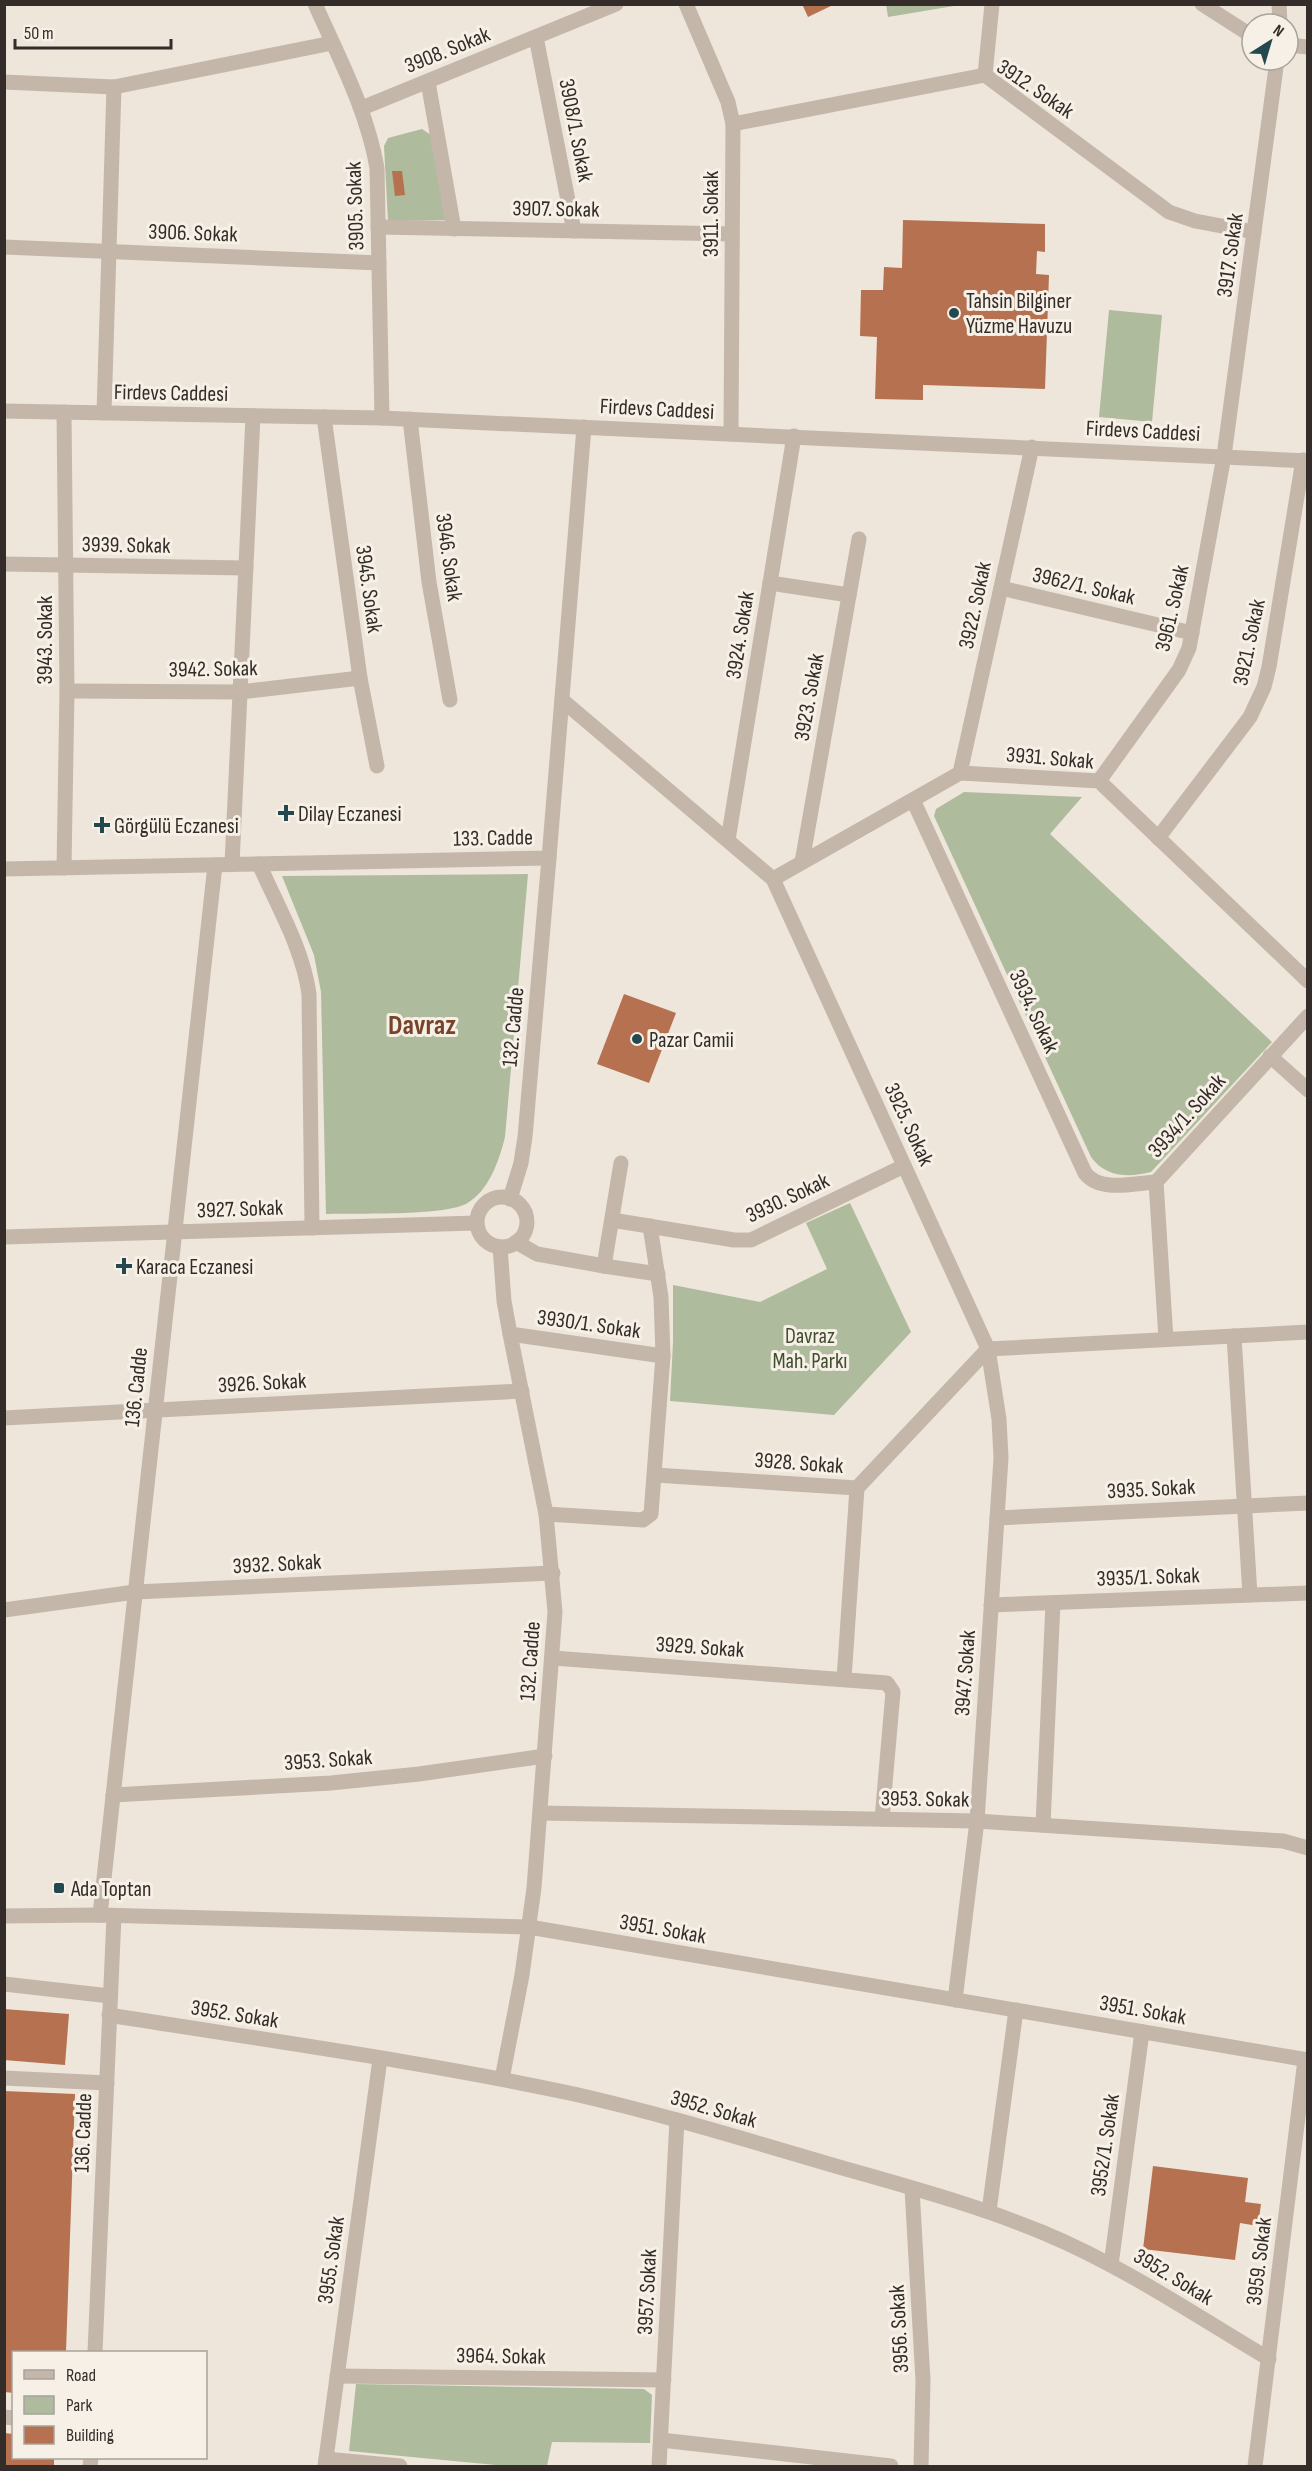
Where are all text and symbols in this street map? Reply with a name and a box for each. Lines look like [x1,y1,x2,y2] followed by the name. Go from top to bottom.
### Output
[15,12,171,50] scale bar
[1240,12,1300,72] north arrow
[401,21,495,80] street label: 3908. Sokak
[1269,21,1287,41] text: N
[24,23,54,44] text: 50 m
[991,54,1079,125] street label: 3912. Sokak
[552,76,599,185] street label: 3908/1. Sokak
[340,160,371,251] street label: 3905. Sokak
[698,170,725,257] street label: 3911. Sokak
[512,195,600,224] street label: 3907. Sokak
[1211,211,1250,299] street label: 3917. Sokak
[148,218,239,249] street label: 3906. Sokak
[966,288,1072,340] place label: Tahsin Bilginer Yüzme Havuzu
[947,306,961,320] marker: Tahsin Bilginer Yüzme Havuzu
[114,379,228,408] street label: Firdevs Caddesi
[599,393,715,426] street label: Firdevs Caddesi
[1085,415,1201,448] street label: Firdevs Caddesi
[429,511,468,604] street label: 3946. Sokak
[81,531,171,560] street label: 3939. Sokak
[349,544,388,635] street label: 3945. Sokak
[953,559,998,651] street label: 3922. Sokak
[1030,562,1138,612] street label: 3962/1. Sokak
[1149,562,1196,654] street label: 3961. Sokak
[720,589,761,681] street label: 3924. Sokak
[32,595,59,684] street label: 3943. Sokak
[1227,596,1272,688] street label: 3921. Sokak
[788,651,831,743] street label: 3923. Sokak
[168,655,258,684] street label: 3942. Sokak
[1005,741,1095,776] street label: 3931. Sokak
[298,801,402,828] place label: Dilay Eczanesi
[279,806,293,820] marker: Dilay Eczanesi
[114,813,239,840] place label: Görgülü Eczanesi
[95,818,109,832] marker: Görgülü Eczanesi
[453,824,533,853] street label: 133. Cadde
[1003,966,1065,1058] street label: 3934. Sokak
[497,986,530,1068] street label: 132. Cadde
[388,1009,456,1042] district label: Davraz
[649,1027,734,1054] place label: Pazar Camii
[630,1032,644,1046] marker: Pazar Camii
[1142,1068,1232,1164] street label: 3934/1. Sokak
[878,1079,940,1171] street label: 3925. Sokak
[742,1167,834,1229] street label: 3930. Sokak
[196,1194,284,1224] street label: 3927. Sokak
[136,1254,253,1281] place label: Karaca Eczanesi
[117,1259,131,1273] marker: Karaca Eczanesi
[535,1304,643,1345] street label: 3930/1. Sokak
[773,1323,847,1375] park label: Davraz Mah. Parkı
[119,1346,154,1428] street label: 136. Cadde
[217,1368,308,1399] street label: 3926. Sokak
[754,1447,845,1480] street label: 3928. Sokak
[1106,1474,1197,1505] street label: 3935. Sokak
[232,1549,323,1580] street label: 3932. Sokak
[1096,1562,1201,1593] street label: 3935/1. Sokak
[514,1620,547,1702] street label: 132. Cadde
[949,1629,982,1717] street label: 3947. Sokak
[655,1631,746,1664] street label: 3929. Sokak
[283,1744,374,1777] street label: 3953. Sokak
[881,1785,970,1814] street label: 3953. Sokak
[70,1876,151,1903] place label: Ada Toptan
[52,1881,66,1895] marker: Ada Toptan
[617,1909,709,1950] street label: 3951. Sokak
[1097,1990,1189,2031] street label: 3951. Sokak
[189,1994,281,2035] street label: 3952. Sokak
[667,2084,760,2135] street label: 3952. Sokak
[1085,2091,1126,2198] street label: 3952/1. Sokak
[69,2093,98,2173] street label: 136. Cadde
[312,2214,351,2306] street label: 3955. Sokak
[1241,2215,1278,2307] street label: 3959. Sokak
[1128,2243,1219,2312] street label: 3952. Sokak
[632,2248,663,2336] street label: 3957. Sokak
[884,2283,915,2374] street label: 3956. Sokak
[456,2342,547,2371] street label: 3964. Sokak
[12,2351,207,2459] legend
[66,2365,96,2386] text: Road
[66,2395,92,2416] text: Park
[66,2425,114,2446] text: Building

